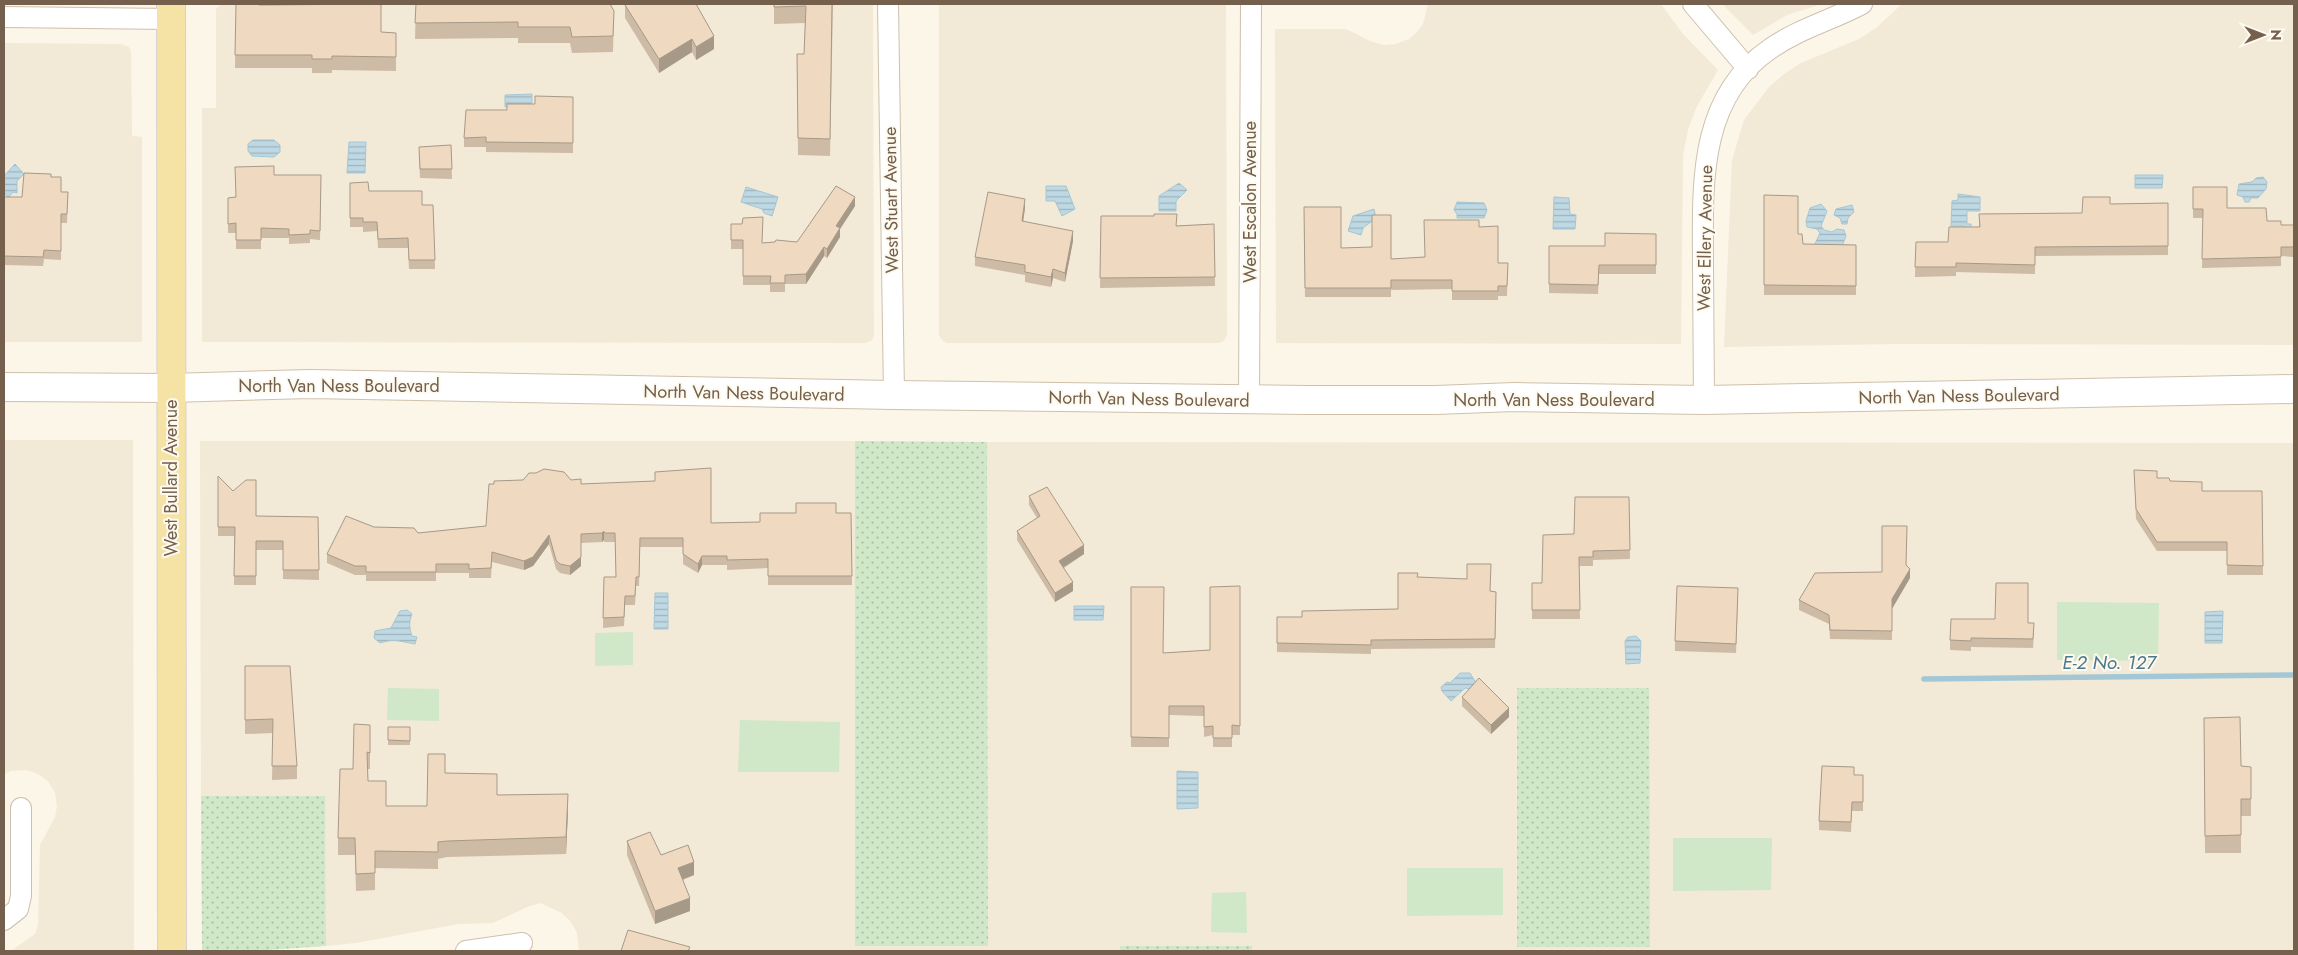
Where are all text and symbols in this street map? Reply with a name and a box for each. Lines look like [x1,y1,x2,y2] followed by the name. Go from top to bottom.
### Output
[2238,10,2288,60] north arrow
[2266,29,2286,41] text: N
[1237,121,1263,283] street label: West Escalon Avenue
[877,126,905,274] street label: West Stuart Avenue
[1691,165,1719,311] street label: West Ellery Avenue
[238,373,440,399] street label: North Van Ness Boulevard
[643,378,845,408] street label: North Van Ness Boulevard
[1858,381,2060,411] street label: North Van Ness Boulevard
[1048,384,1250,414] street label: North Van Ness Boulevard
[1453,387,1655,413] street label: North Van Ness Boulevard
[158,400,184,556] street label: West Bullard Avenue
[2062,649,2158,676] water label: E-2 No. 127

